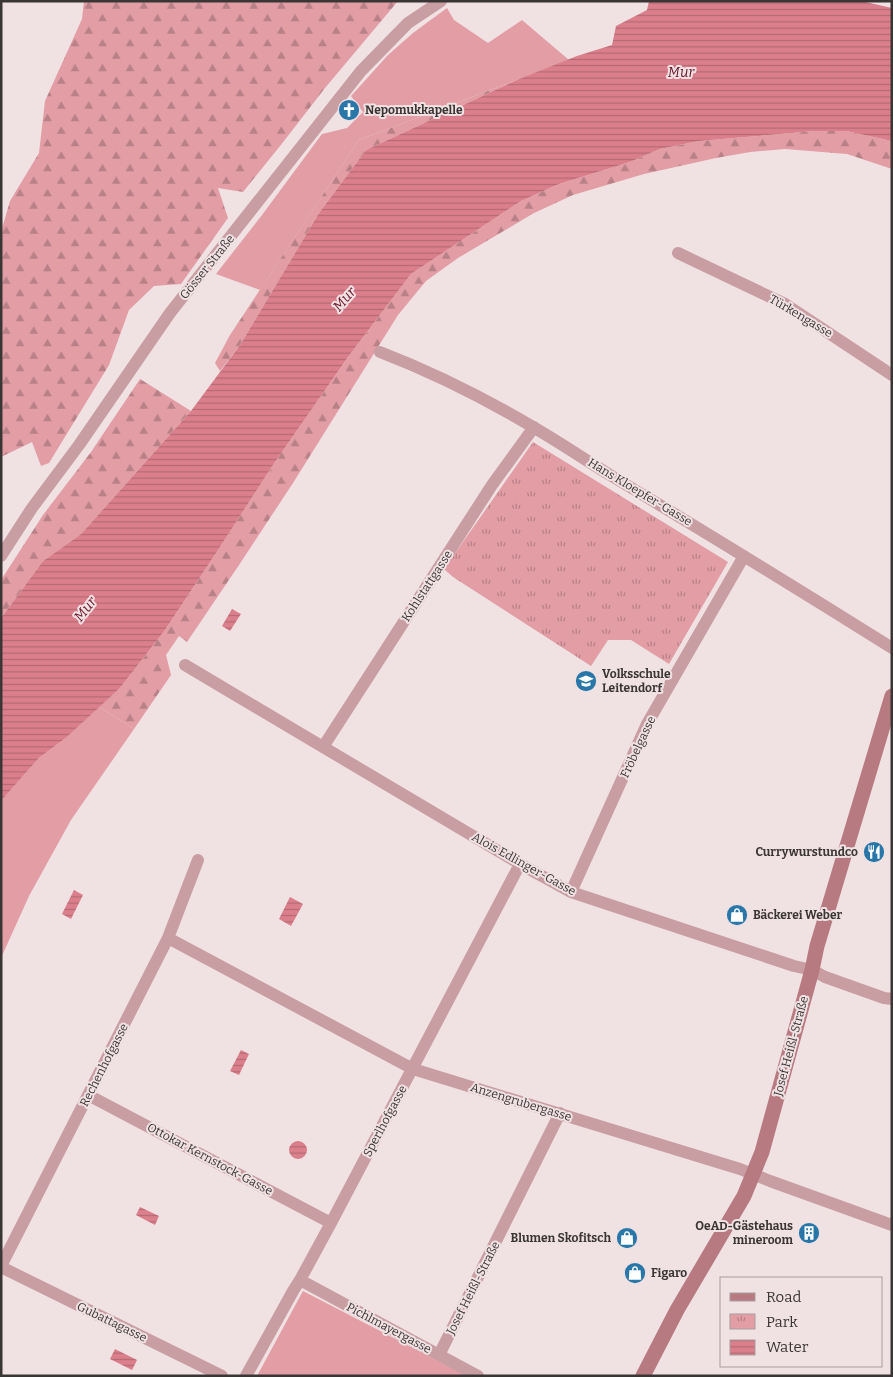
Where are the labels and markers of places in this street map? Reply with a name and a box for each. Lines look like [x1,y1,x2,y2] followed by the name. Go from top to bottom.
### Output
[337,98,361,122] church icon: Nepomukkapelle
[365,103,463,117] place label: Nepomukkapelle
[602,667,671,695] place label: Volksschule Leitendorf
[574,669,598,693] school or university icon: Volksschule Leitendorf
[862,840,886,864] restaurant icon: Currywurstundco
[755,845,858,859] place label: Currywurstundco
[725,903,749,927] shop icon: Bäckerei Weber
[753,908,843,922] place label: Bäckerei Weber
[695,1219,794,1247] place label: OeAD-Gästehaus mineroom
[797,1221,821,1245] building icon: OeAD-Gästehaus mineroom
[615,1226,639,1250] shop icon: Blumen Skofitsch
[511,1231,611,1245] place label: Blumen Skofitsch
[623,1261,647,1285] shop icon: Figaro
[651,1266,687,1280] place label: Figaro

